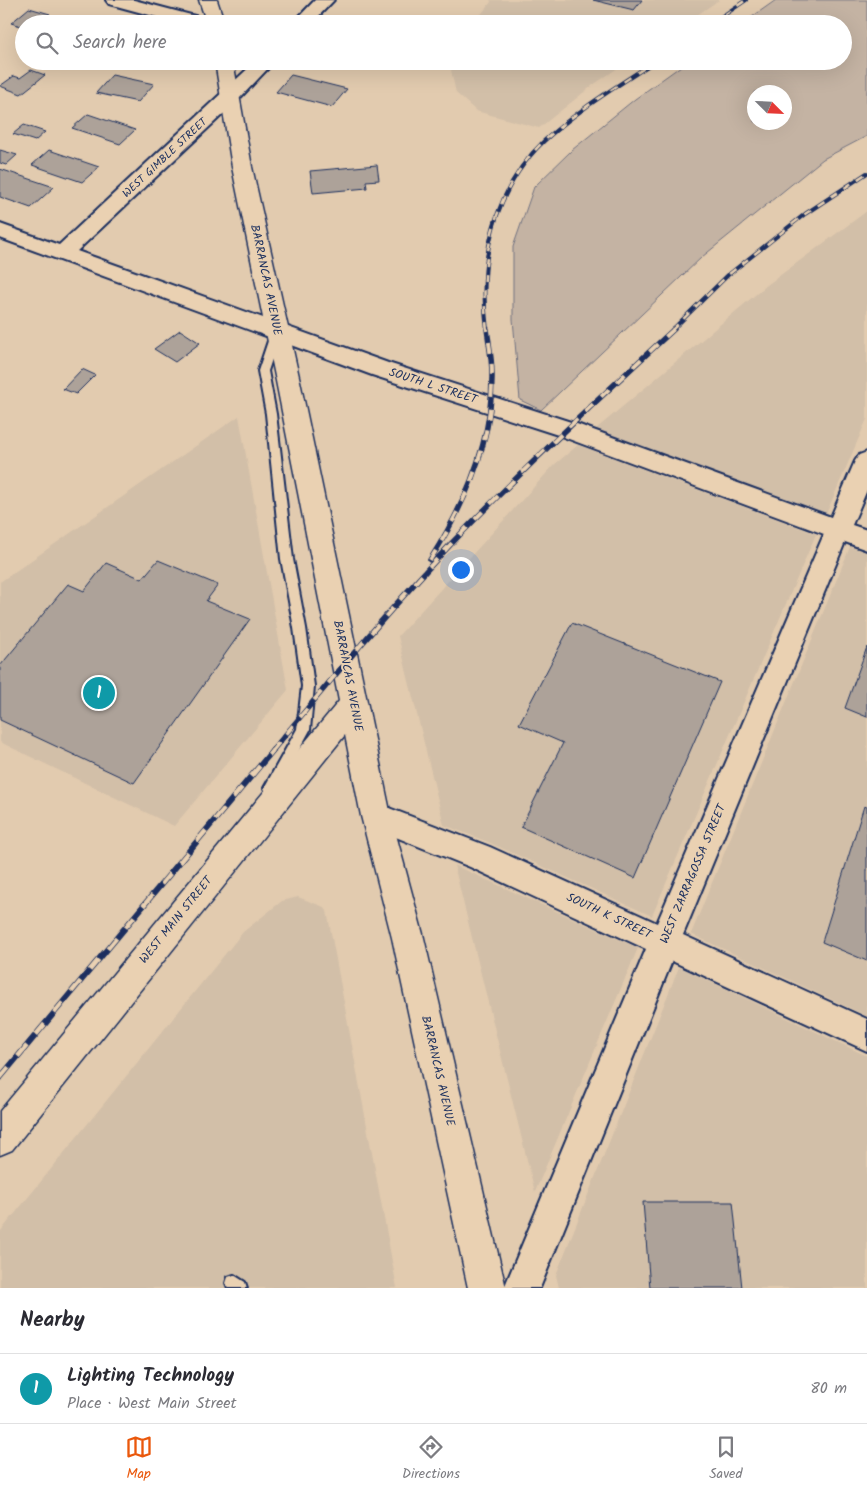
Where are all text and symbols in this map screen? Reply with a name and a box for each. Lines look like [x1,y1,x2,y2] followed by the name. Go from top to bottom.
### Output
[15,15,852,70] search box
[73,28,167,58] text: Search here
[33,29,61,57] icon: search
[747,85,792,130] north arrow
[118,113,212,202] street label: WEST GIMBLE STREET
[245,223,287,338] street label: BARRANCAS AVENUE
[386,363,481,410] street label: SOUTH L STREET
[448,557,474,583] your location
[328,619,368,734] street label: BARRANCAS AVENUE
[83,674,115,712] pin: 1
[655,800,732,947] street label: WEST ZARRAGOSSA STREET
[135,871,218,968] street label: WEST MAIN STREET
[563,888,656,945] street label: SOUTH K STREET
[416,1014,460,1129] street label: BARRANCAS AVENUE
[20,1304,85,1337] text: Nearby
[67,1361,234,1391] text: Lighting Technology
[34,1376,38,1401] text: 1
[810,1376,847,1401] text: 80 m
[67,1391,237,1416] text: Place · West Main Street
[125,1433,153,1485] tab: Map
[402,1433,460,1485] tab: Directions
[709,1433,742,1485] tab: Saved

